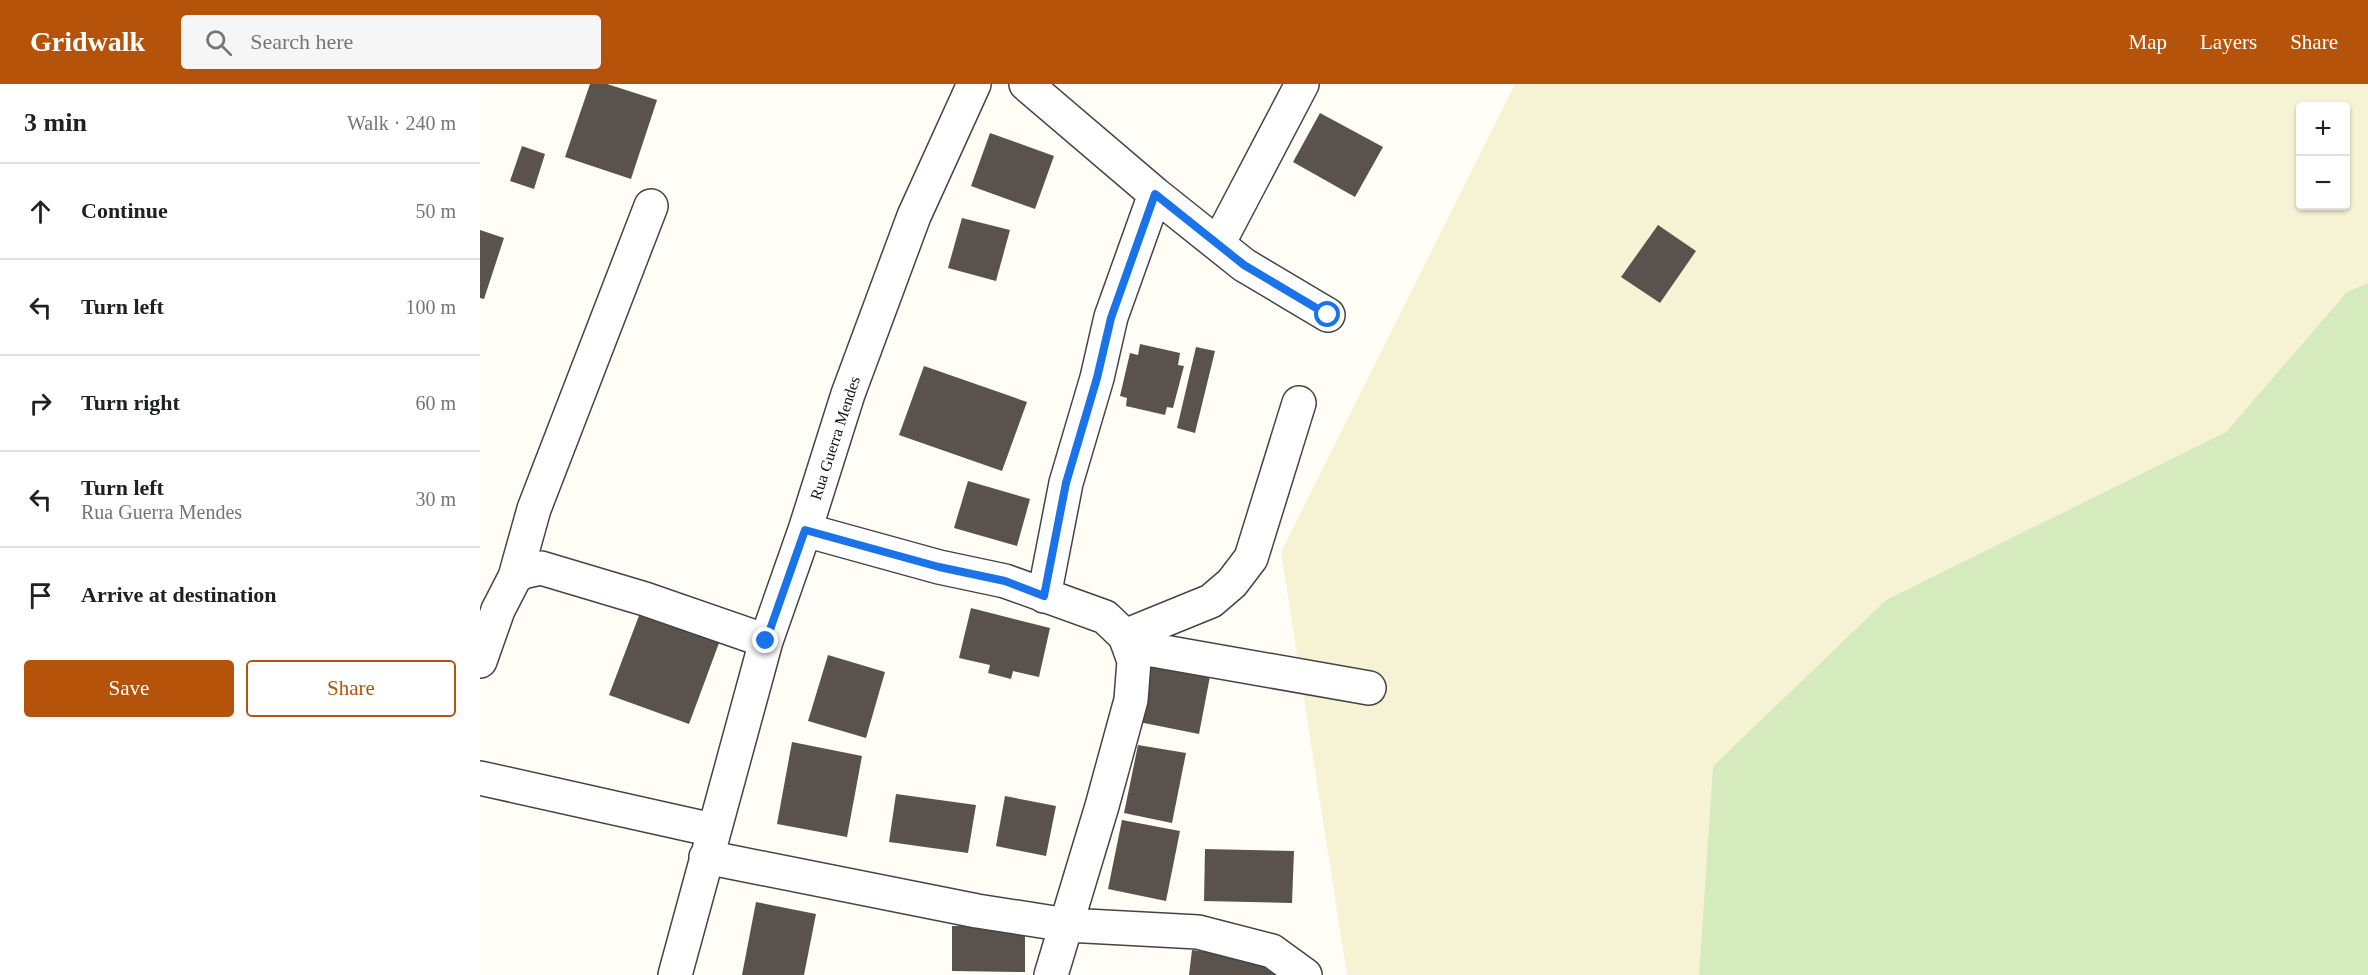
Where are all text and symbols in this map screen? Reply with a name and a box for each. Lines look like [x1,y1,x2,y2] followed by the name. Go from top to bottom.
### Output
[181,15,601,69] search box
[30,26,145,57] text: Gridwalk
[202,26,235,59] icon: search
[250,29,353,54] text: Search here
[2129,30,2167,54] text: Map
[2200,30,2257,54] text: Layers
[2290,30,2338,54] text: Share
[2296,102,2350,210] map controls
[2296,102,2350,156] button: +
[24,108,87,137] text: 3 min
[347,112,456,134] text: Walk · 240 m
[2296,156,2350,210] button: −
[24,195,57,228] icon: ahead
[81,198,168,223] text: Continue
[415,200,456,222] text: 50 m
[24,291,57,324] icon: left
[81,294,164,319] text: Turn left
[405,296,456,318] text: 100 m
[1314,301,1340,327] route start
[807,374,863,502] street label: Rua Guerra Mendes
[24,387,57,420] icon: right
[81,390,180,415] text: Turn right
[415,392,456,414] text: 60 m
[81,475,164,500] text: Turn left
[24,483,57,516] icon: left
[415,488,456,510] text: 30 m
[81,501,242,523] text: Rua Guerra Mendes
[24,579,57,612] icon: arrive
[81,582,277,607] text: Arrive at destination
[752,627,778,653] route end
[24,660,234,717] button: Save
[246,660,456,717] button: Share

